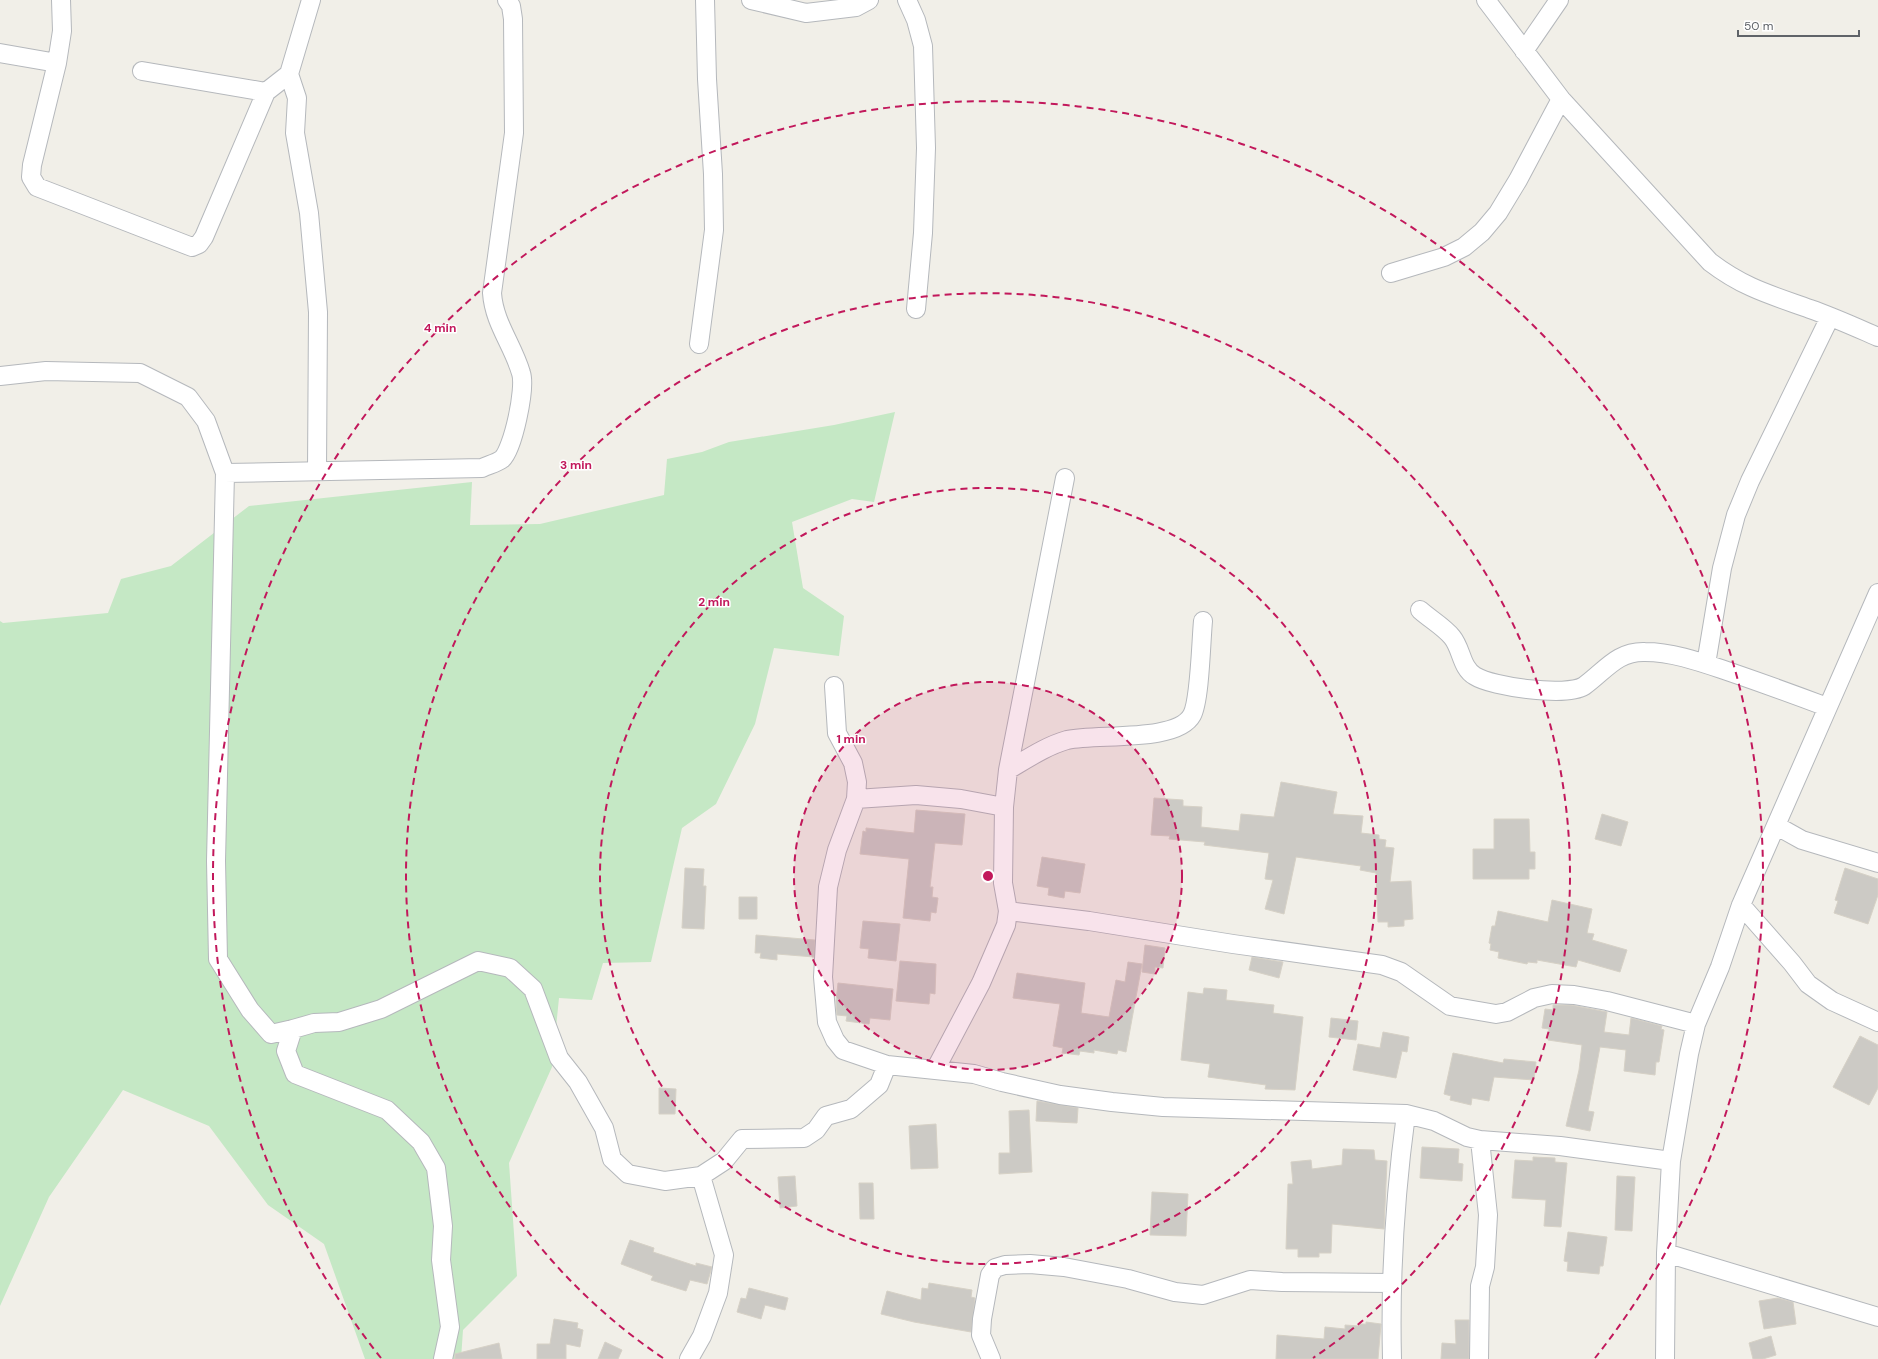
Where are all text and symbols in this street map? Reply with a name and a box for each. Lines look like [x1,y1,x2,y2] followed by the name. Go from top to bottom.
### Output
[1738,12,1859,38] scale bar
[1744,18,1773,34] text: 50 m
[424,320,456,336] text: 4 min
[560,457,592,473] text: 3 min
[698,594,730,610] text: 2 min
[836,731,866,747] text: 1 min
[981,869,995,883] centre of rings

